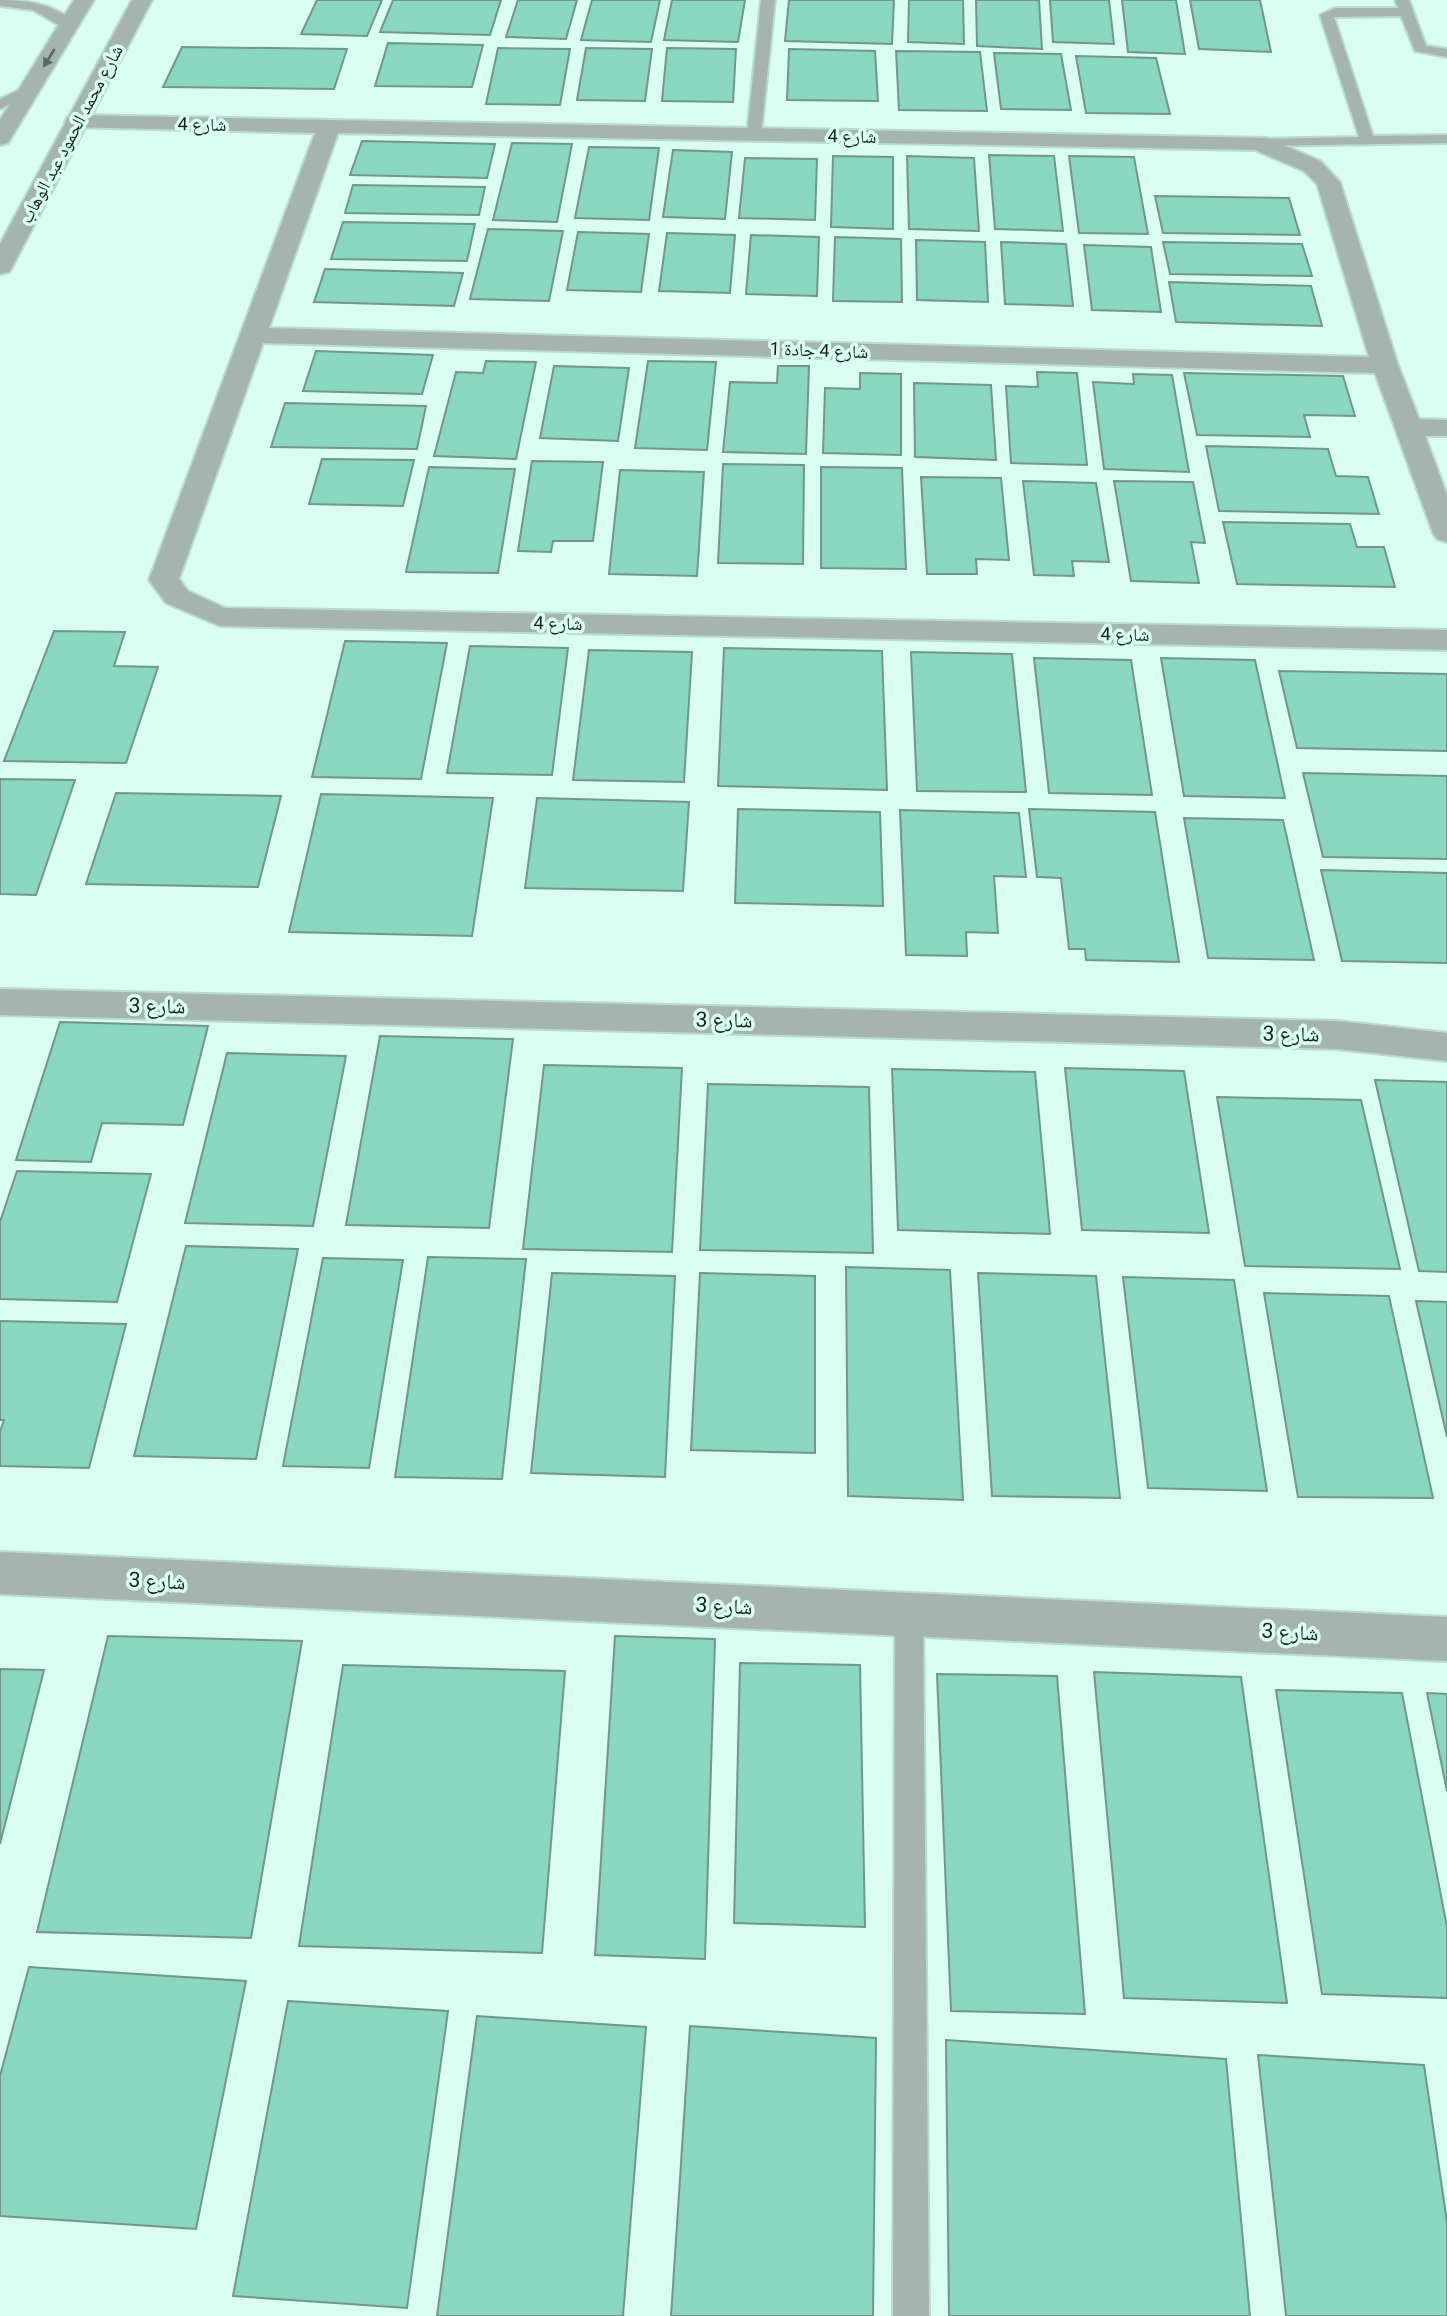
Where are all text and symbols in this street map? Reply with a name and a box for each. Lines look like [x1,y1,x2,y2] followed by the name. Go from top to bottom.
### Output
[15,41,128,227] street label: شارع محمد الحمود عبد الوهاب
[42,49,55,68] one-way arrow
[177,113,227,136] street label: شارع 4
[827,125,877,148] street label: شارع 4
[769,338,869,363] street label: شارع 4 جادة 1
[533,612,583,635] street label: شارع 4
[1100,623,1150,646] street label: شارع 4
[128,994,186,1019] street label: شارع 3
[695,1008,753,1033] street label: شارع 3
[1262,1022,1320,1047] street label: شارع 3
[128,1568,186,1595] street label: شارع 3
[695,1593,753,1620] street label: شارع 3
[1261,1619,1319,1646] street label: شارع 3

